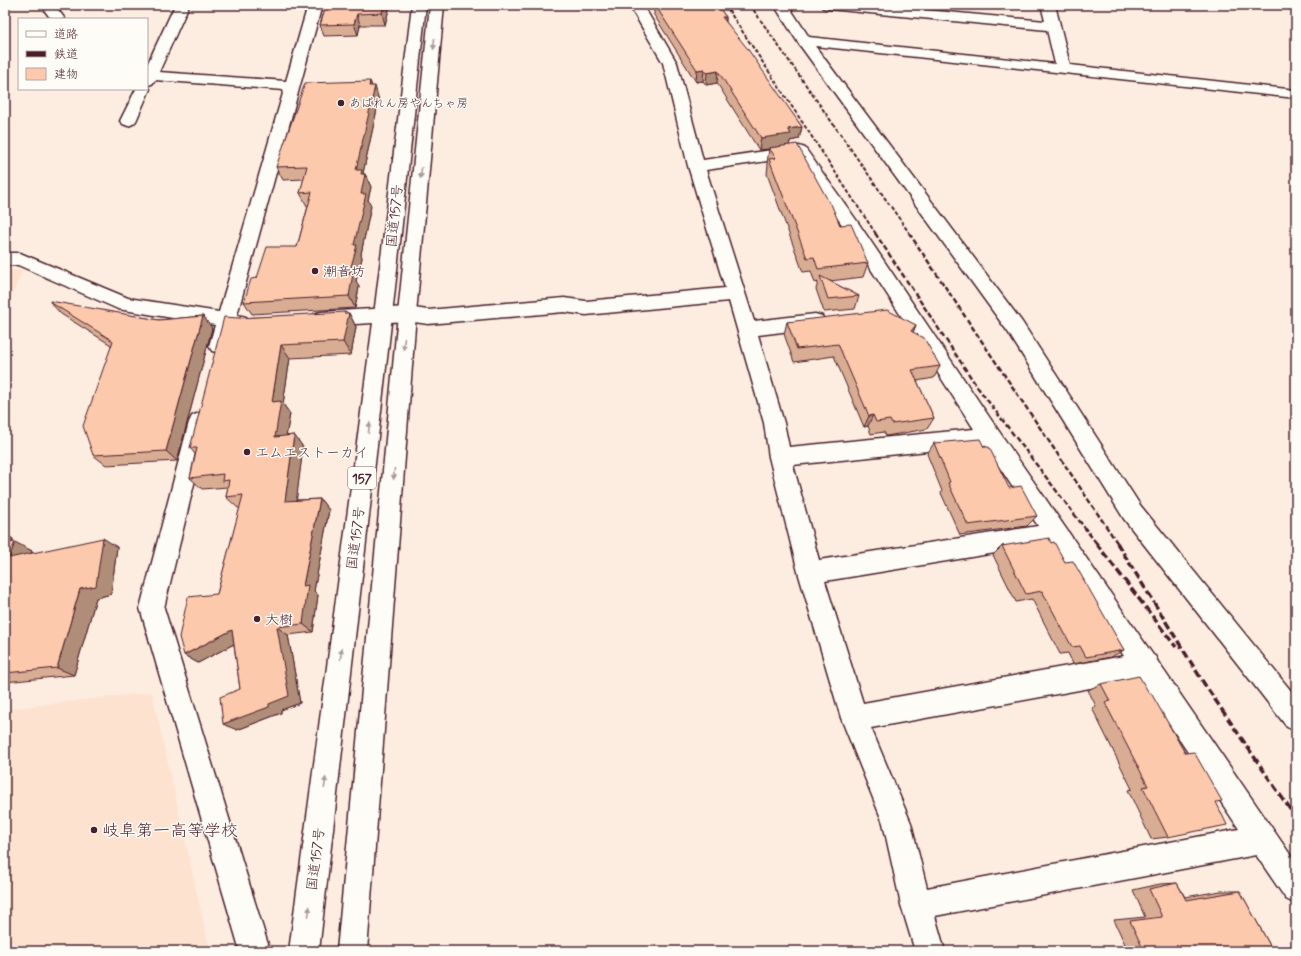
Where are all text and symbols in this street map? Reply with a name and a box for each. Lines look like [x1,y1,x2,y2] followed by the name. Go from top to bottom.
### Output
[18,18,148,90] legend
[54,27,78,43] text: 道路
[430,38,437,50] one-way arrow
[54,47,78,63] text: 鉄道
[54,67,78,83] text: 建物
[349,96,468,112] place label: あばれん房やんちゃ房
[336,98,346,108] marker: あばれん房やんちゃ房
[417,167,424,179] one-way arrow
[383,184,407,249] street label: 国道157号
[323,263,365,281] place label: 潮音坊
[310,266,320,276] marker: 潮音坊
[401,338,408,350] one-way arrow
[366,422,372,434] one-way arrow
[255,444,368,462] place label: エムエストーカイ
[242,447,252,457] marker: エムエストーカイ
[348,467,376,489] road number: 157
[390,468,397,480] one-way arrow
[343,505,369,571] street label: 国道157号
[265,611,293,629] place label: 大樹
[252,614,262,624] marker: 大樹
[338,648,344,660] one-way arrow
[322,777,328,789] one-way arrow
[102,820,238,842] place label: 岐阜第一高等学校
[89,825,99,835] marker: 岐阜第一高等学校
[303,826,329,892] street label: 国道157号
[306,906,312,918] one-way arrow

